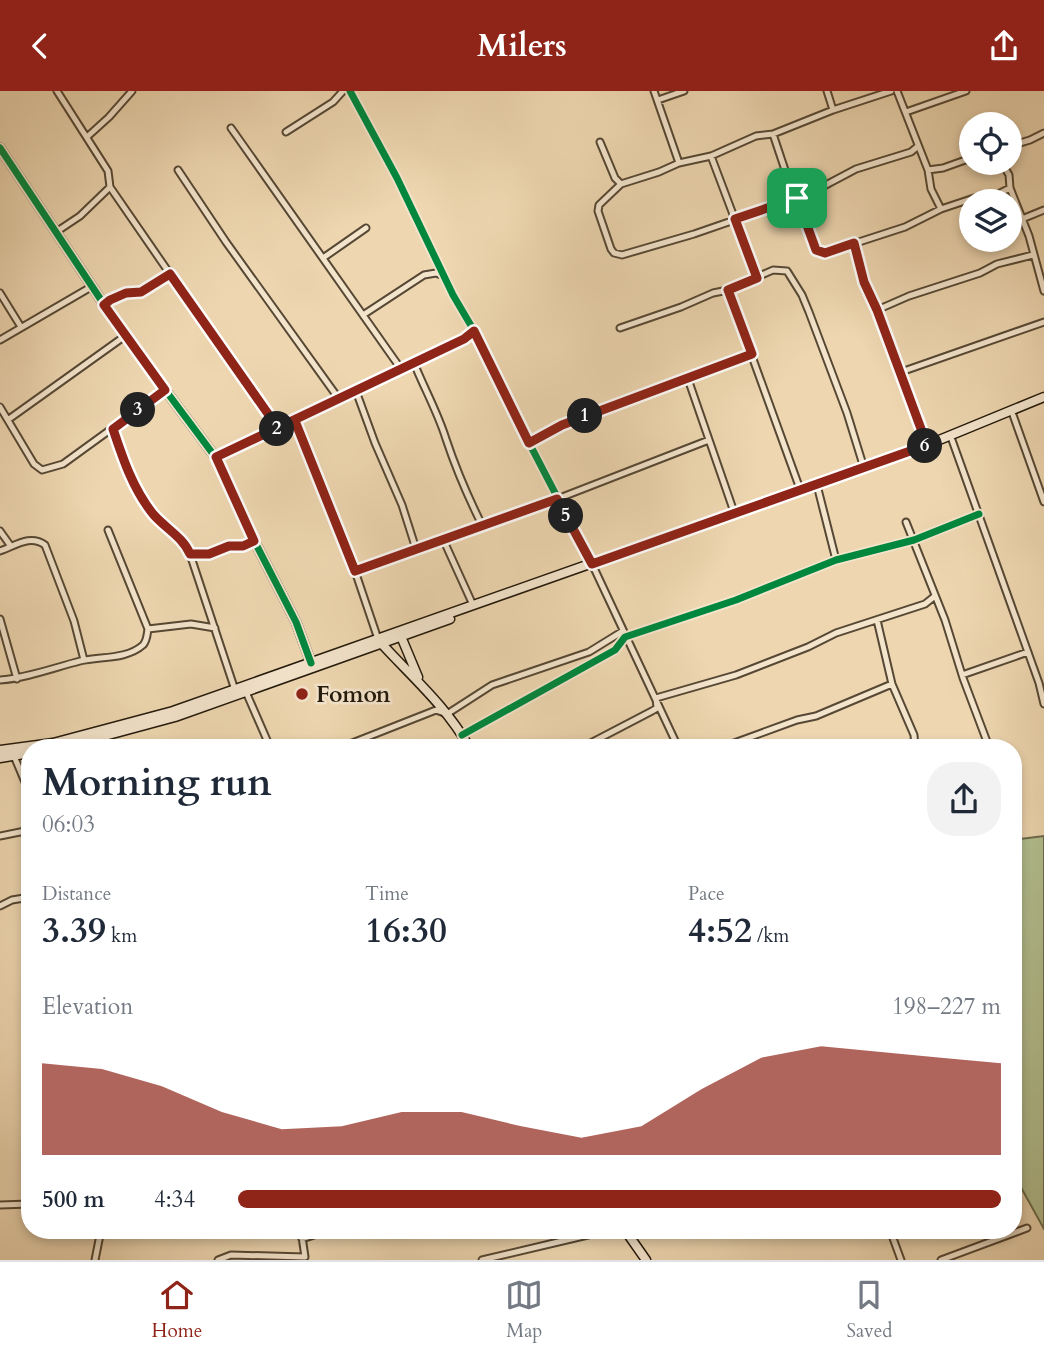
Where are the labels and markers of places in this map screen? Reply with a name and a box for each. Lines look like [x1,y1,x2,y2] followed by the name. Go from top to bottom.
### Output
[767,168,827,228] pin
[120,393,156,427] pin: 3
[568,399,602,433] pin: 1
[260,411,294,447] pin: 2
[908,429,942,463] pin: 6
[548,499,584,533] pin: 5
[316,679,391,710] place label: Fomon
[294,686,310,702] marker: Fomon

